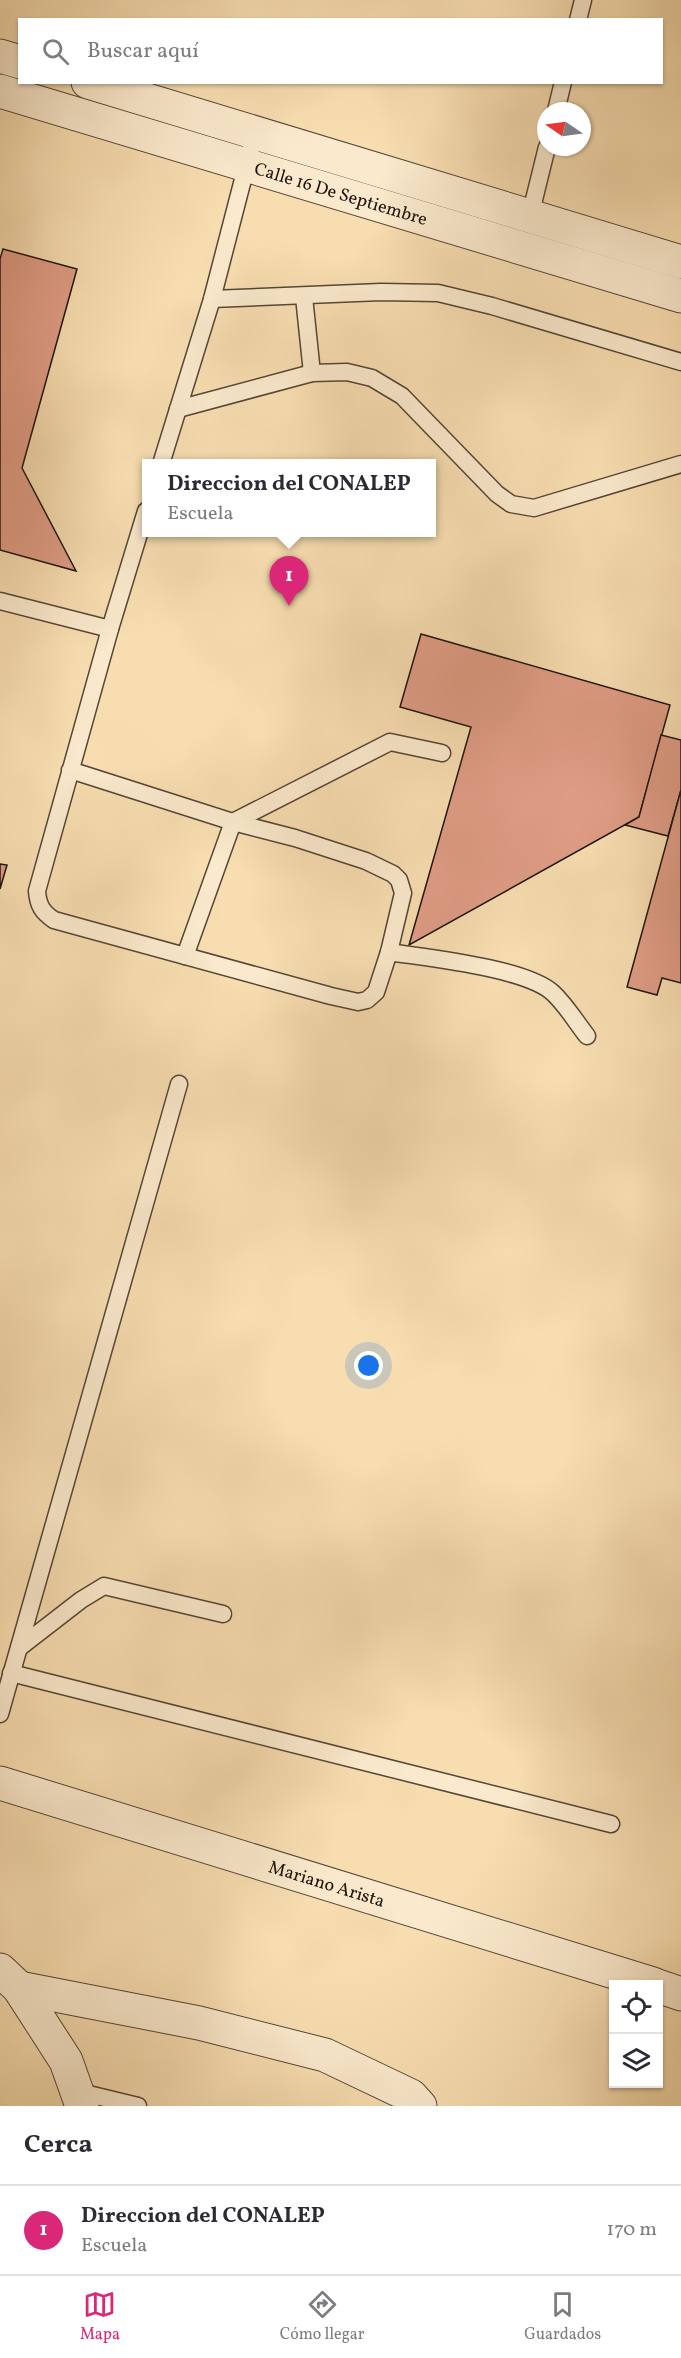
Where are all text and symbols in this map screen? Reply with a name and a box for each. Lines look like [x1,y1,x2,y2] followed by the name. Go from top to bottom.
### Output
[18,18,663,84] search box
[39,35,72,68] icon: search
[87,36,199,67] text: Buscar aquí
[537,102,591,156] north arrow
[251,157,430,233] street label: Calle 16 De Septiembre
[142,459,436,537] popup
[167,469,411,500] text: Direccion del CONALEP
[167,500,233,528] text: Escuela
[270,556,308,606] pin: 1
[354,1351,383,1380] your location
[265,1855,388,1915] street label: Mariano Arista
[609,1980,663,2088] map controls
[609,1980,663,2034] button: locate
[609,2034,663,2088] button: layers
[24,2127,93,2163] text: Cerca
[81,2201,325,2232] text: Direccion del CONALEP
[39,2216,48,2244] text: 1
[607,2216,657,2244] text: 170 m
[81,2232,147,2260] text: Escuela
[80,2288,120,2346] tab: Mapa
[280,2288,365,2346] tab: Cómo llegar
[524,2288,601,2346] tab: Guardados

